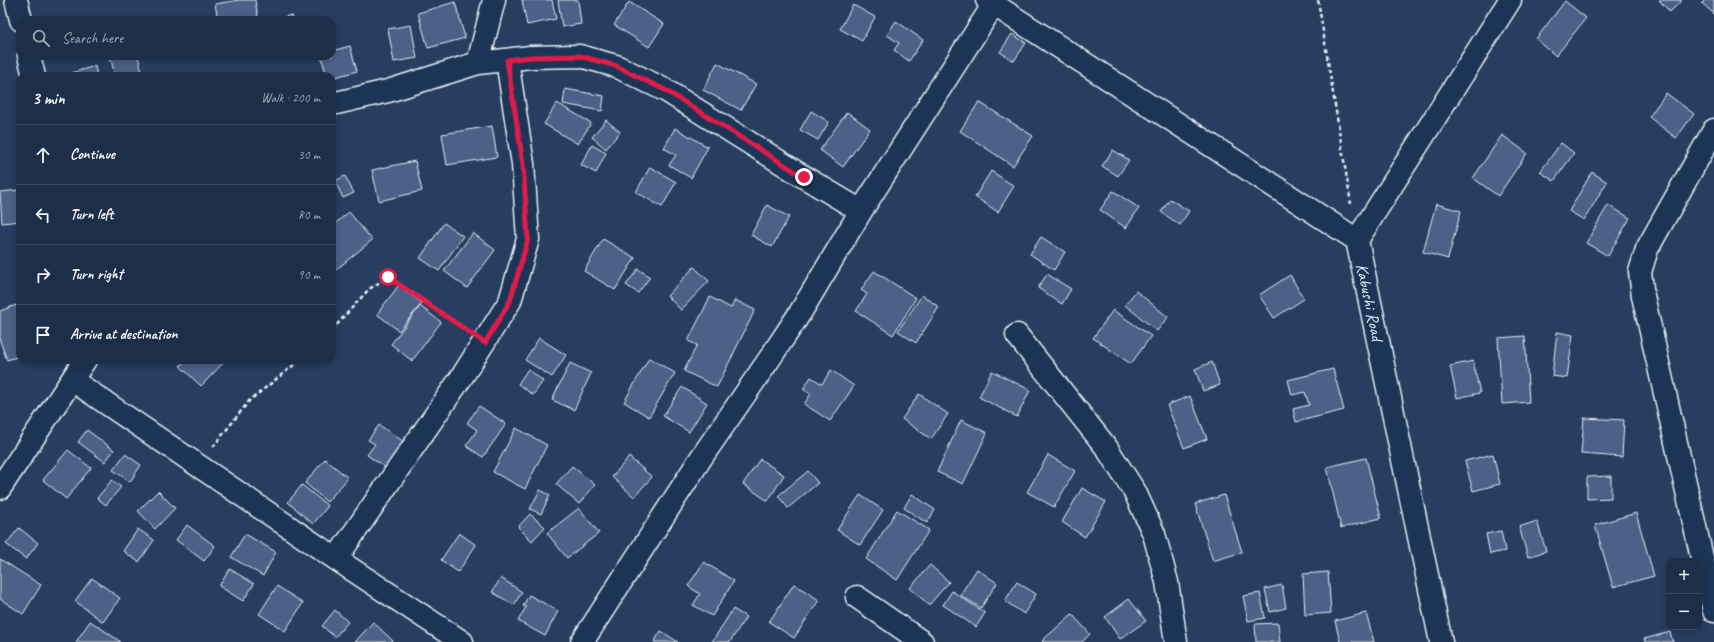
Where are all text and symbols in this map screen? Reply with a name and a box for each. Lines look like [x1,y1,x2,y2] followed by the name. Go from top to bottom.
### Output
[16,16,336,60] search box
[30,27,52,49] icon: search
[62,29,123,48] text: Search here
[32,88,65,109] text: 3 min
[261,90,320,106] text: Walk · 200 m
[32,144,54,166] icon: ahead
[70,145,115,164] text: Continue
[298,147,320,163] text: 30 m
[795,168,813,186] route end
[32,204,54,226] icon: left
[70,205,113,224] text: Turn left
[298,207,320,223] text: 80 m
[1351,262,1388,345] street label: Kabushi Road
[32,264,54,286] icon: right
[70,265,123,284] text: Turn right
[298,267,320,283] text: 90 m
[379,268,397,286] route start
[32,324,54,346] icon: arrive
[70,325,177,344] text: Arrive at destination
[1666,558,1702,630] map controls
[1666,558,1702,594] button: +
[1666,594,1702,630] button: −

